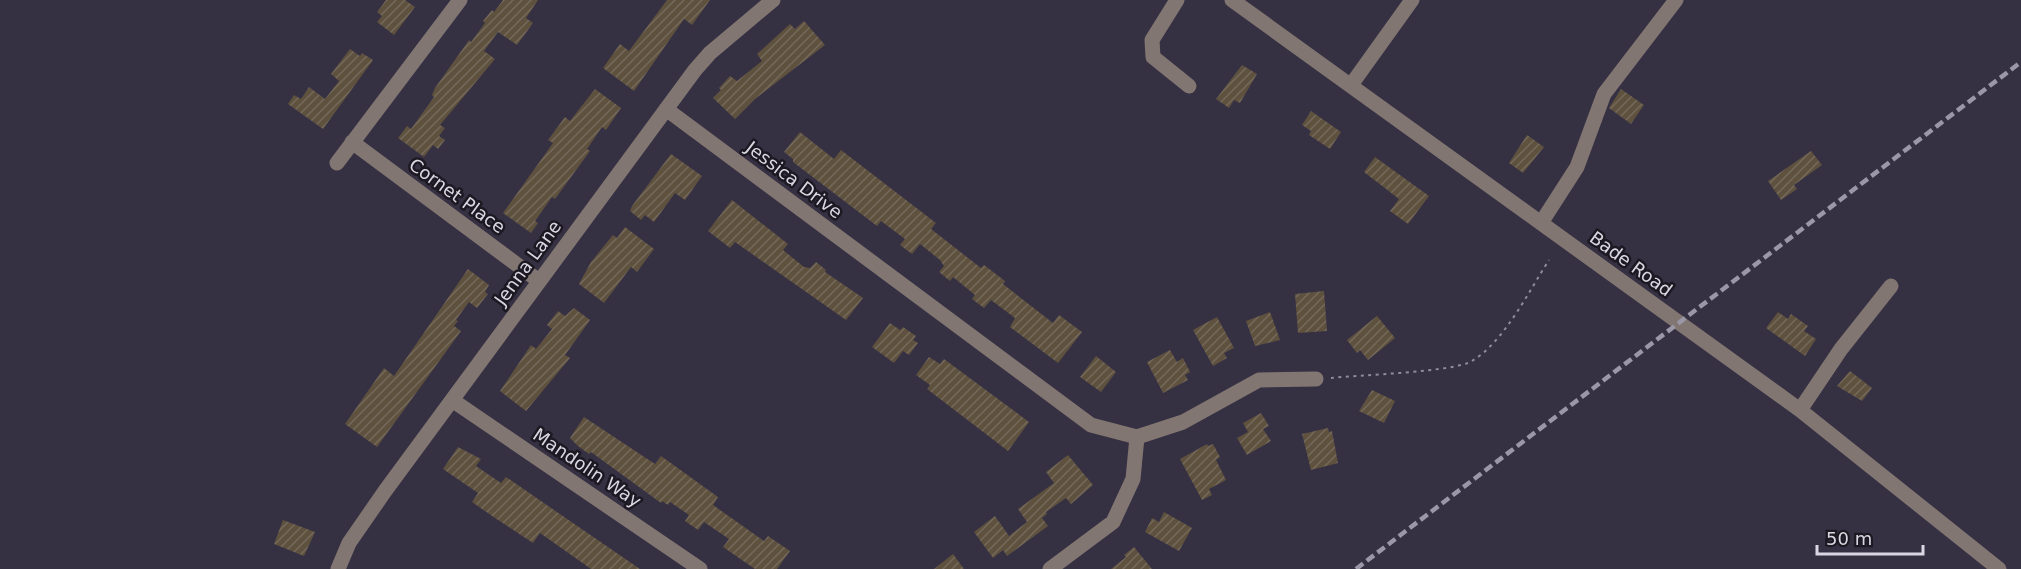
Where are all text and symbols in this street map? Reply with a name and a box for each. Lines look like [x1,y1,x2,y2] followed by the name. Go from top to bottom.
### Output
[741,136,846,223] street label: Jessica Drive
[405,154,509,238] street label: Cornet Place
[489,216,565,310] street label: Jenna Lane
[1586,227,1677,301] street label: Bade Road
[529,424,646,512] street label: Mandolin Way
[1817,518,1924,556] scale bar
[1826,528,1872,549] text: 50 m

